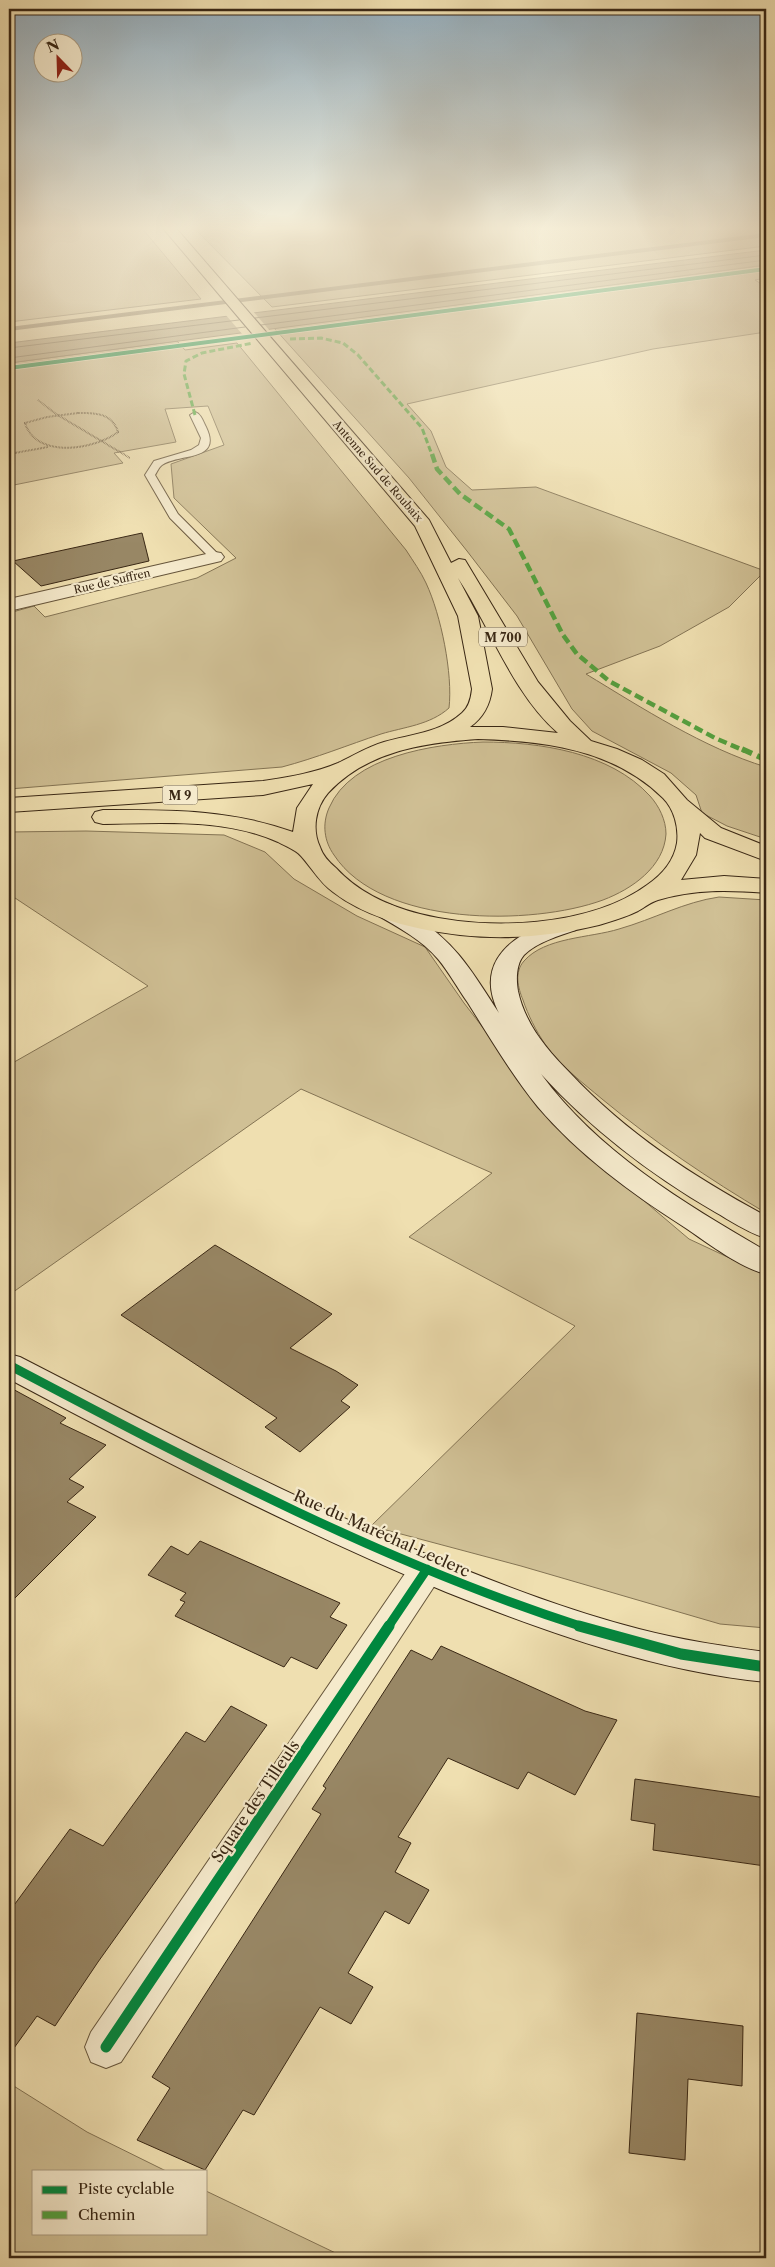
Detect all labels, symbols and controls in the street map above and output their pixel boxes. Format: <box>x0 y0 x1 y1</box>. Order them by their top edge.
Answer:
north arrow <box>32 32 82 82</box>
text: N <box>44 35 62 57</box>
street label: Antenne Sud de Roubaix <box>329 416 426 525</box>
street label: Rue de Suffren <box>72 565 152 597</box>
road number: M 700 <box>479 628 527 646</box>
road number: M 9 <box>162 786 198 804</box>
street label: Rue du Maréchal Leclerc <box>291 1485 473 1581</box>
street label: Square des Tilleuls <box>207 1736 303 1866</box>
legend <box>32 2170 208 2234</box>
text: Piste cyclable <box>78 2179 174 2198</box>
text: Chemin <box>78 2205 136 2224</box>

